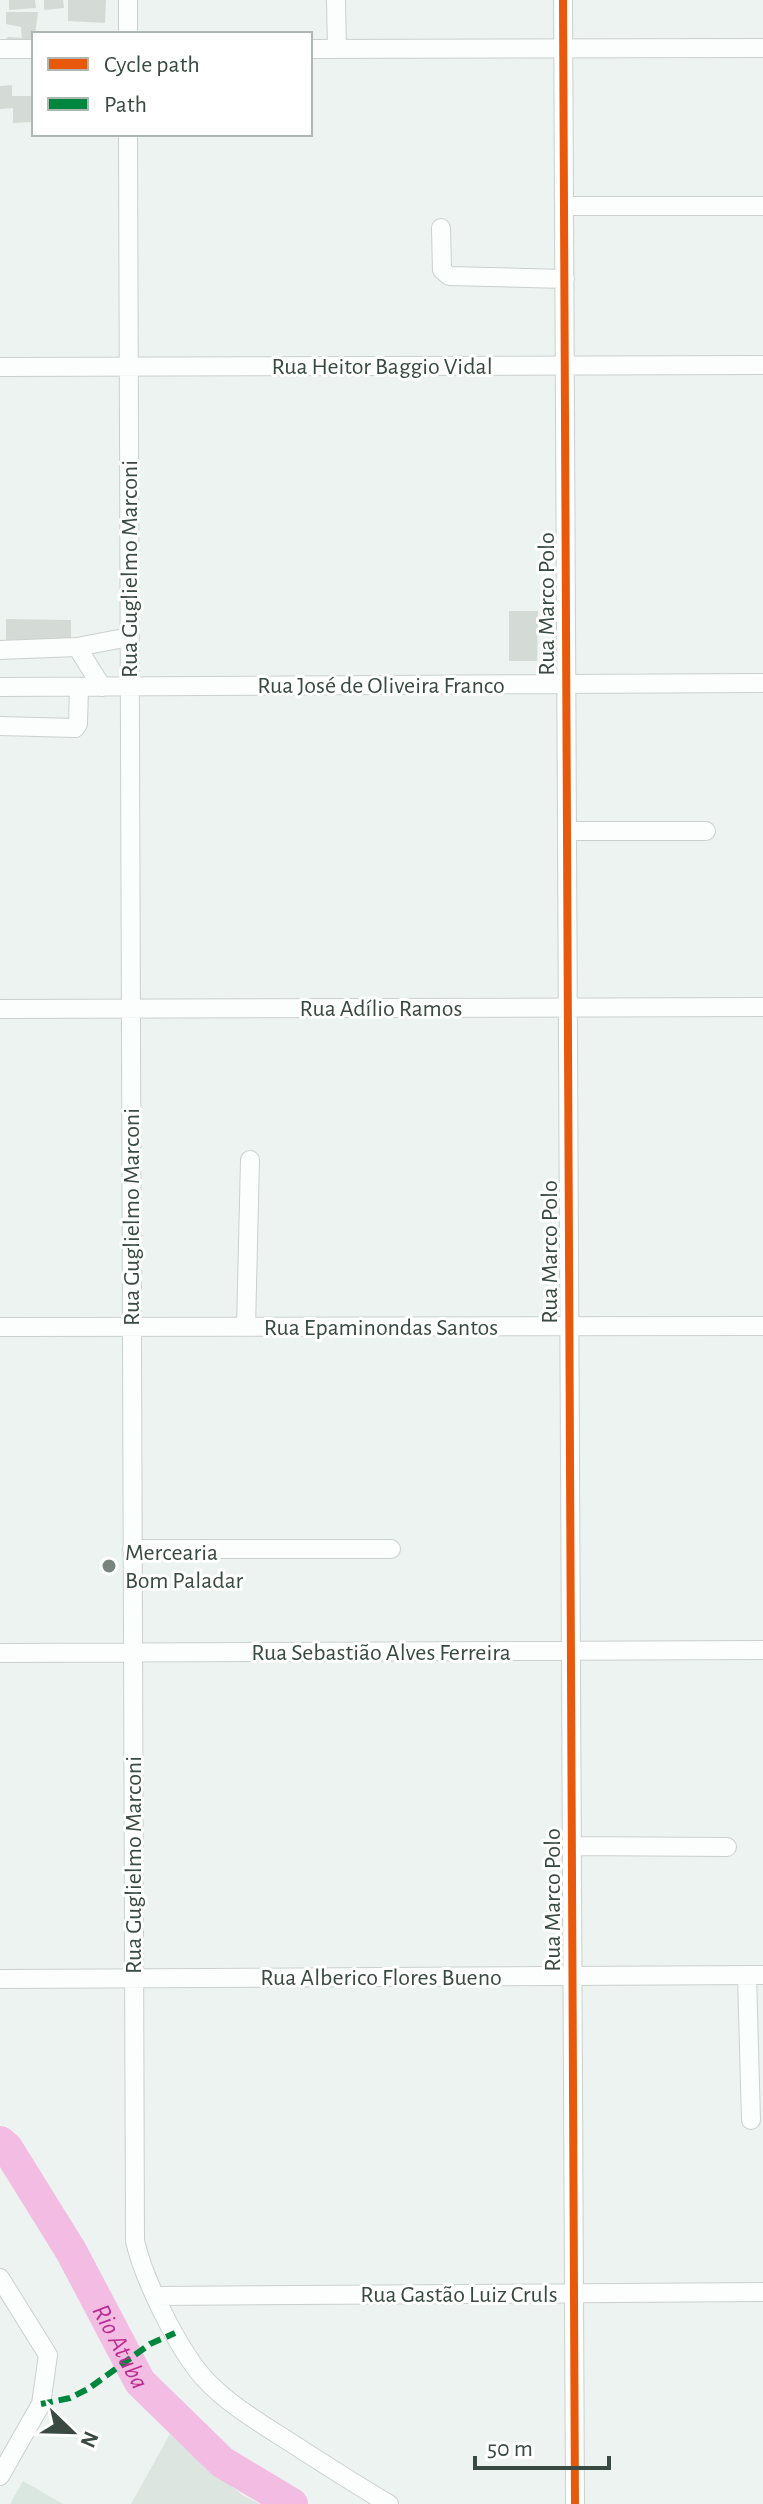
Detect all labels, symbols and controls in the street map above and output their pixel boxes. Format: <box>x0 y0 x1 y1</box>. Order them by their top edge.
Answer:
legend <box>32 32 312 136</box>
text: Cycle path <box>104 53 200 77</box>
text: Path <box>104 93 147 117</box>
street label: Rua Heitor Baggio Vidal <box>271 355 493 379</box>
street label: Rua Guglielmo Marconi <box>118 460 142 678</box>
street label: Rua Marco Polo <box>535 532 559 676</box>
street label: Rua José de Oliveira Franco <box>257 674 505 698</box>
street label: Rua Adílio Ramos <box>300 997 462 1021</box>
street label: Rua Guglielmo Marconi <box>120 1108 144 1326</box>
street label: Rua Marco Polo <box>538 1180 562 1324</box>
street label: Rua Epaminondas Santos <box>264 1316 498 1340</box>
place label: Mercearia Bom Paladar <box>125 1541 244 1593</box>
marker: Mercearia Bom Paladar <box>100 1557 118 1575</box>
street label: Rua Sebastião Alves Ferreira <box>251 1641 511 1665</box>
street label: Rua Guglielmo Marconi <box>122 1756 146 1974</box>
street label: Rua Marco Polo <box>541 1828 565 1972</box>
street label: Rua Alberico Flores Bueno <box>260 1966 502 1990</box>
street label: Rua Gastão Luiz Cruls <box>360 2283 558 2307</box>
water label: Rio Atuba <box>87 2300 153 2393</box>
north arrow <box>32 2392 112 2472</box>
scale bar <box>475 2420 609 2470</box>
text: N <box>76 2428 103 2451</box>
text: 50 m <box>487 2437 533 2461</box>

